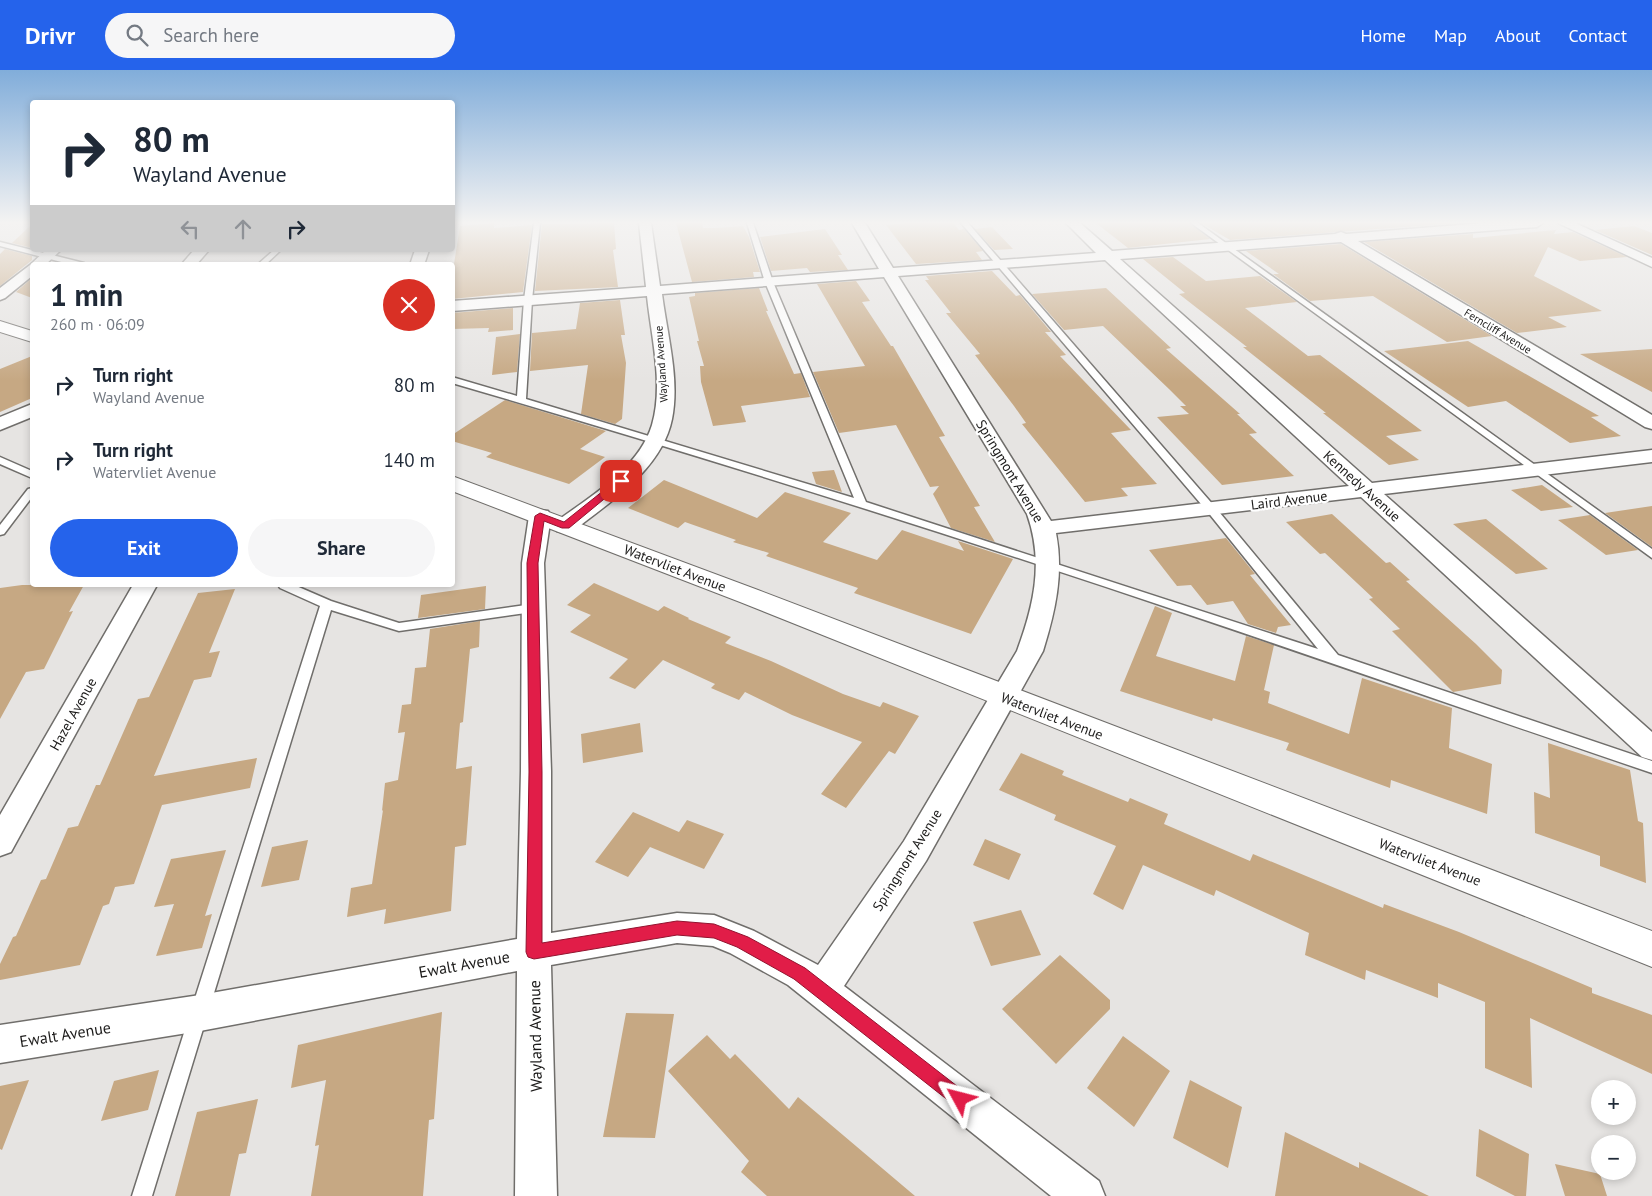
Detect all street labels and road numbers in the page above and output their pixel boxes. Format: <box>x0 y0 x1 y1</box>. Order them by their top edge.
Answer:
street label: Ferncliff Avenue <box>1462 305 1535 357</box>
street label: Wayland Avenue <box>651 325 671 403</box>
street label: Springmont Avenue <box>972 416 1048 526</box>
street label: Kennedy Avenue <box>1320 447 1404 525</box>
street label: Laird Avenue <box>1250 486 1328 514</box>
street label: Watervliet Avenue <box>621 540 729 596</box>
street label: Hazel Avenue <box>46 674 100 754</box>
street label: Watervliet Avenue <box>998 688 1106 744</box>
street label: Springmont Avenue <box>868 806 946 914</box>
street label: Watervliet Avenue <box>1376 834 1484 890</box>
street label: Ewalt Avenue <box>417 946 511 982</box>
street label: Wayland Avenue <box>524 980 546 1092</box>
street label: Ewalt Avenue <box>18 1017 112 1051</box>

